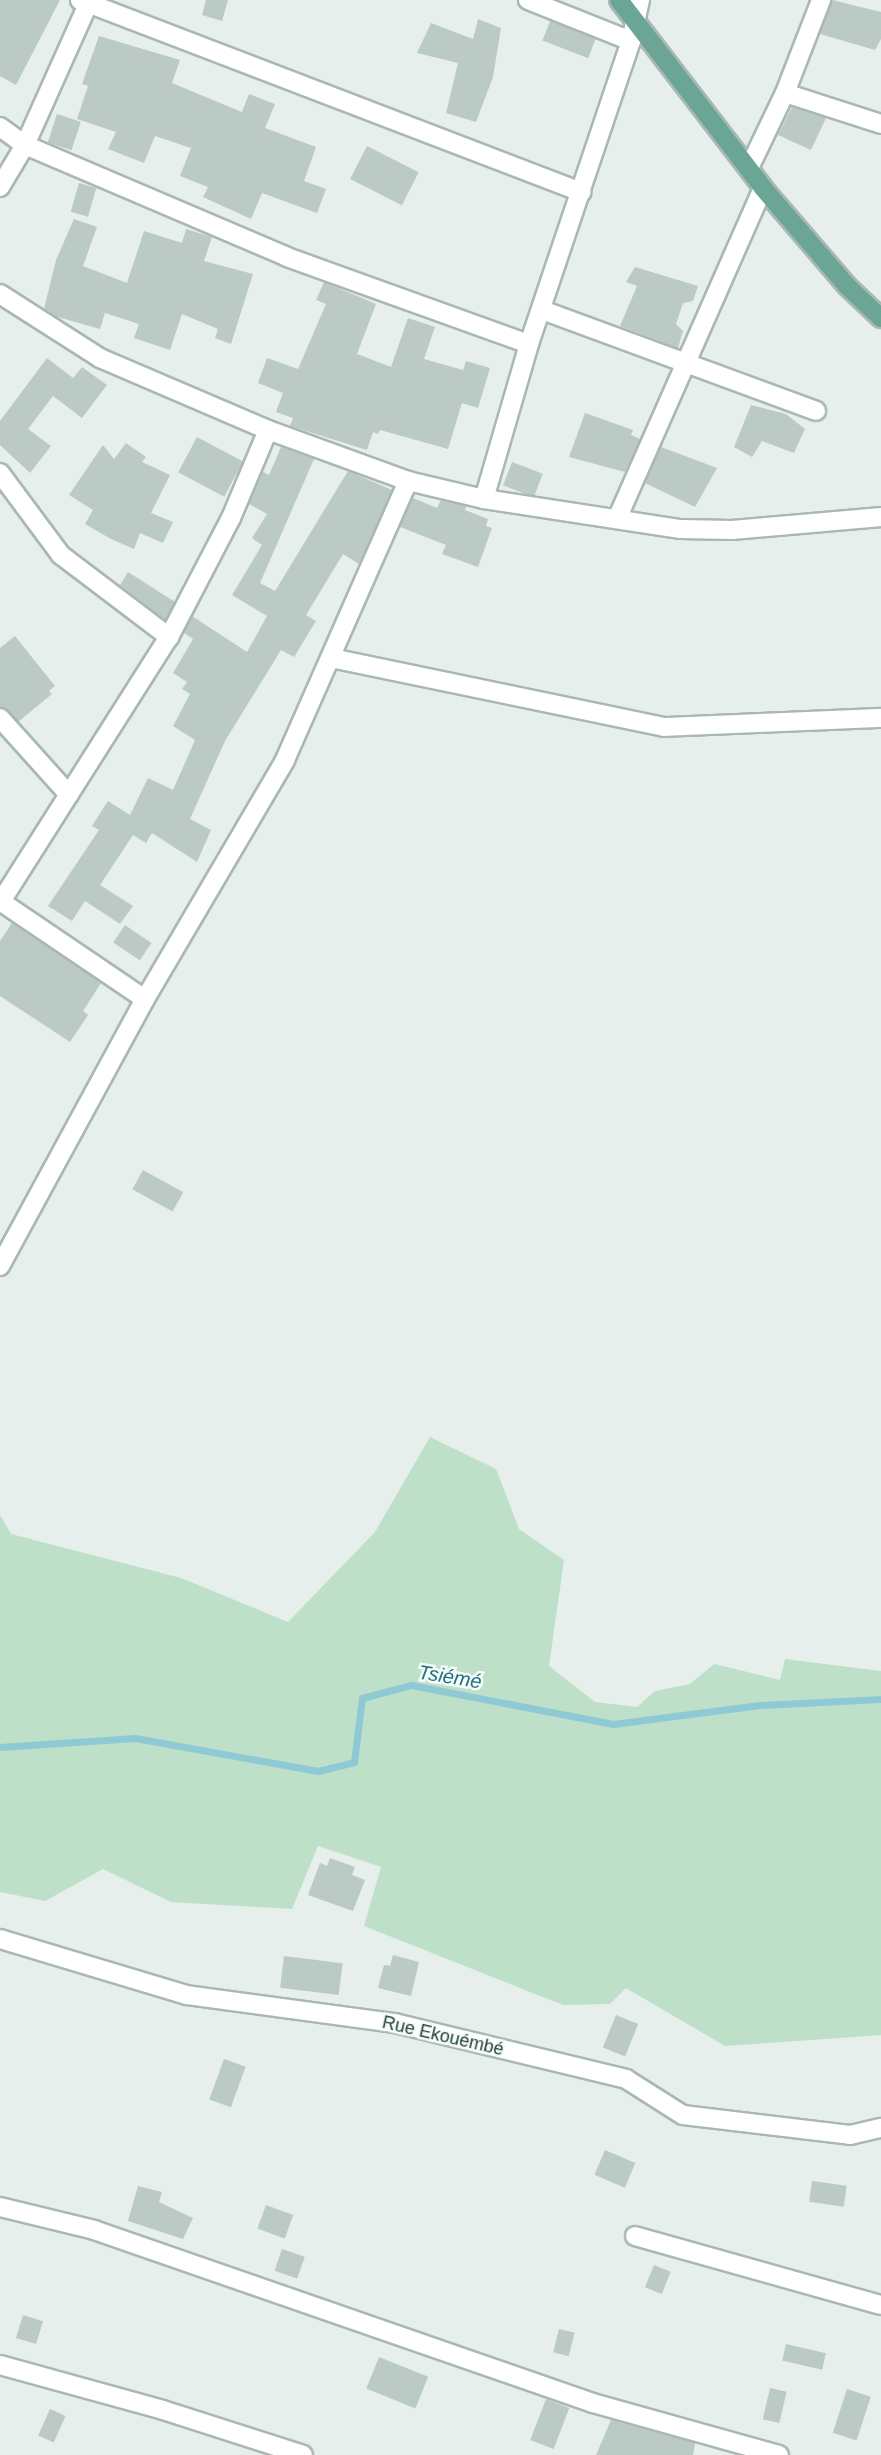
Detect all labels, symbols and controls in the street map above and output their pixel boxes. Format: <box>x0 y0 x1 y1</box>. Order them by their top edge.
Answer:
water label: Tsiémé <box>417 1660 483 1694</box>
street label: Rue Ekouémbé <box>380 2012 506 2060</box>

